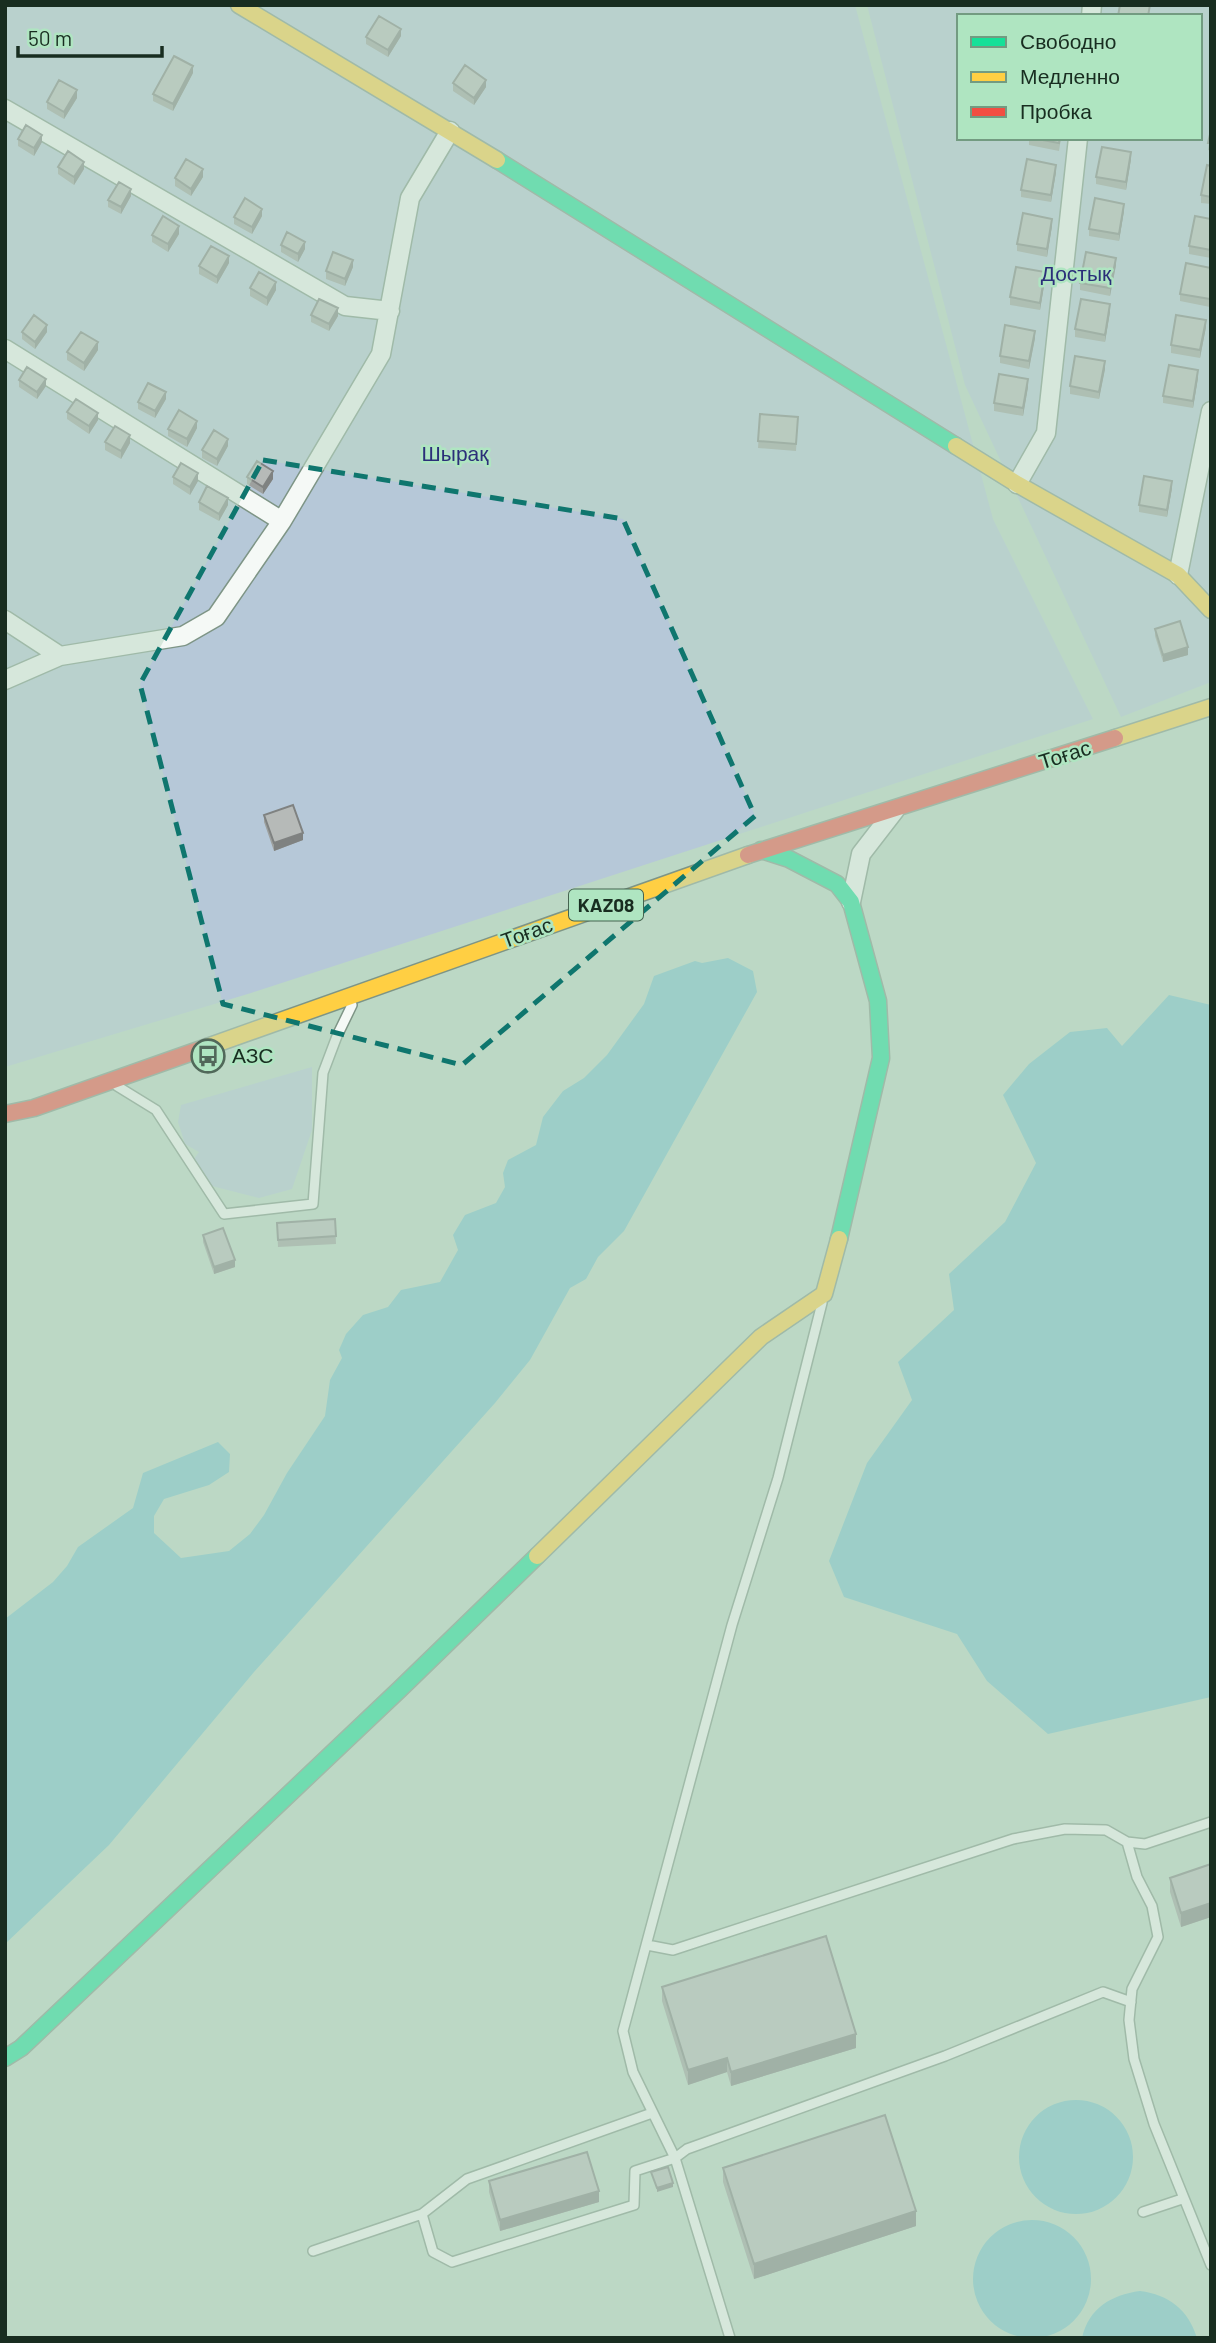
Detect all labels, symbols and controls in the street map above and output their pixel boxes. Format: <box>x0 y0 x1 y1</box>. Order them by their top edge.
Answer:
scale bar <box>18 14 161 58</box>
legend <box>957 14 1202 140</box>
text: 50 m <box>28 25 72 50</box>
text: Свободно <box>1020 28 1117 53</box>
text: Медленно <box>1020 63 1120 88</box>
text: Пробка <box>1020 98 1092 123</box>
park label: Достық <box>1041 260 1112 285</box>
park label: Шырақ <box>422 440 489 465</box>
street label: Тоғас <box>1036 734 1093 773</box>
road number: KAZ08 <box>569 890 643 920</box>
street label: Тоғас <box>497 911 556 952</box>
bus stop icon: АЗС <box>189 1037 227 1075</box>
place label: АЗС <box>232 1042 273 1067</box>

